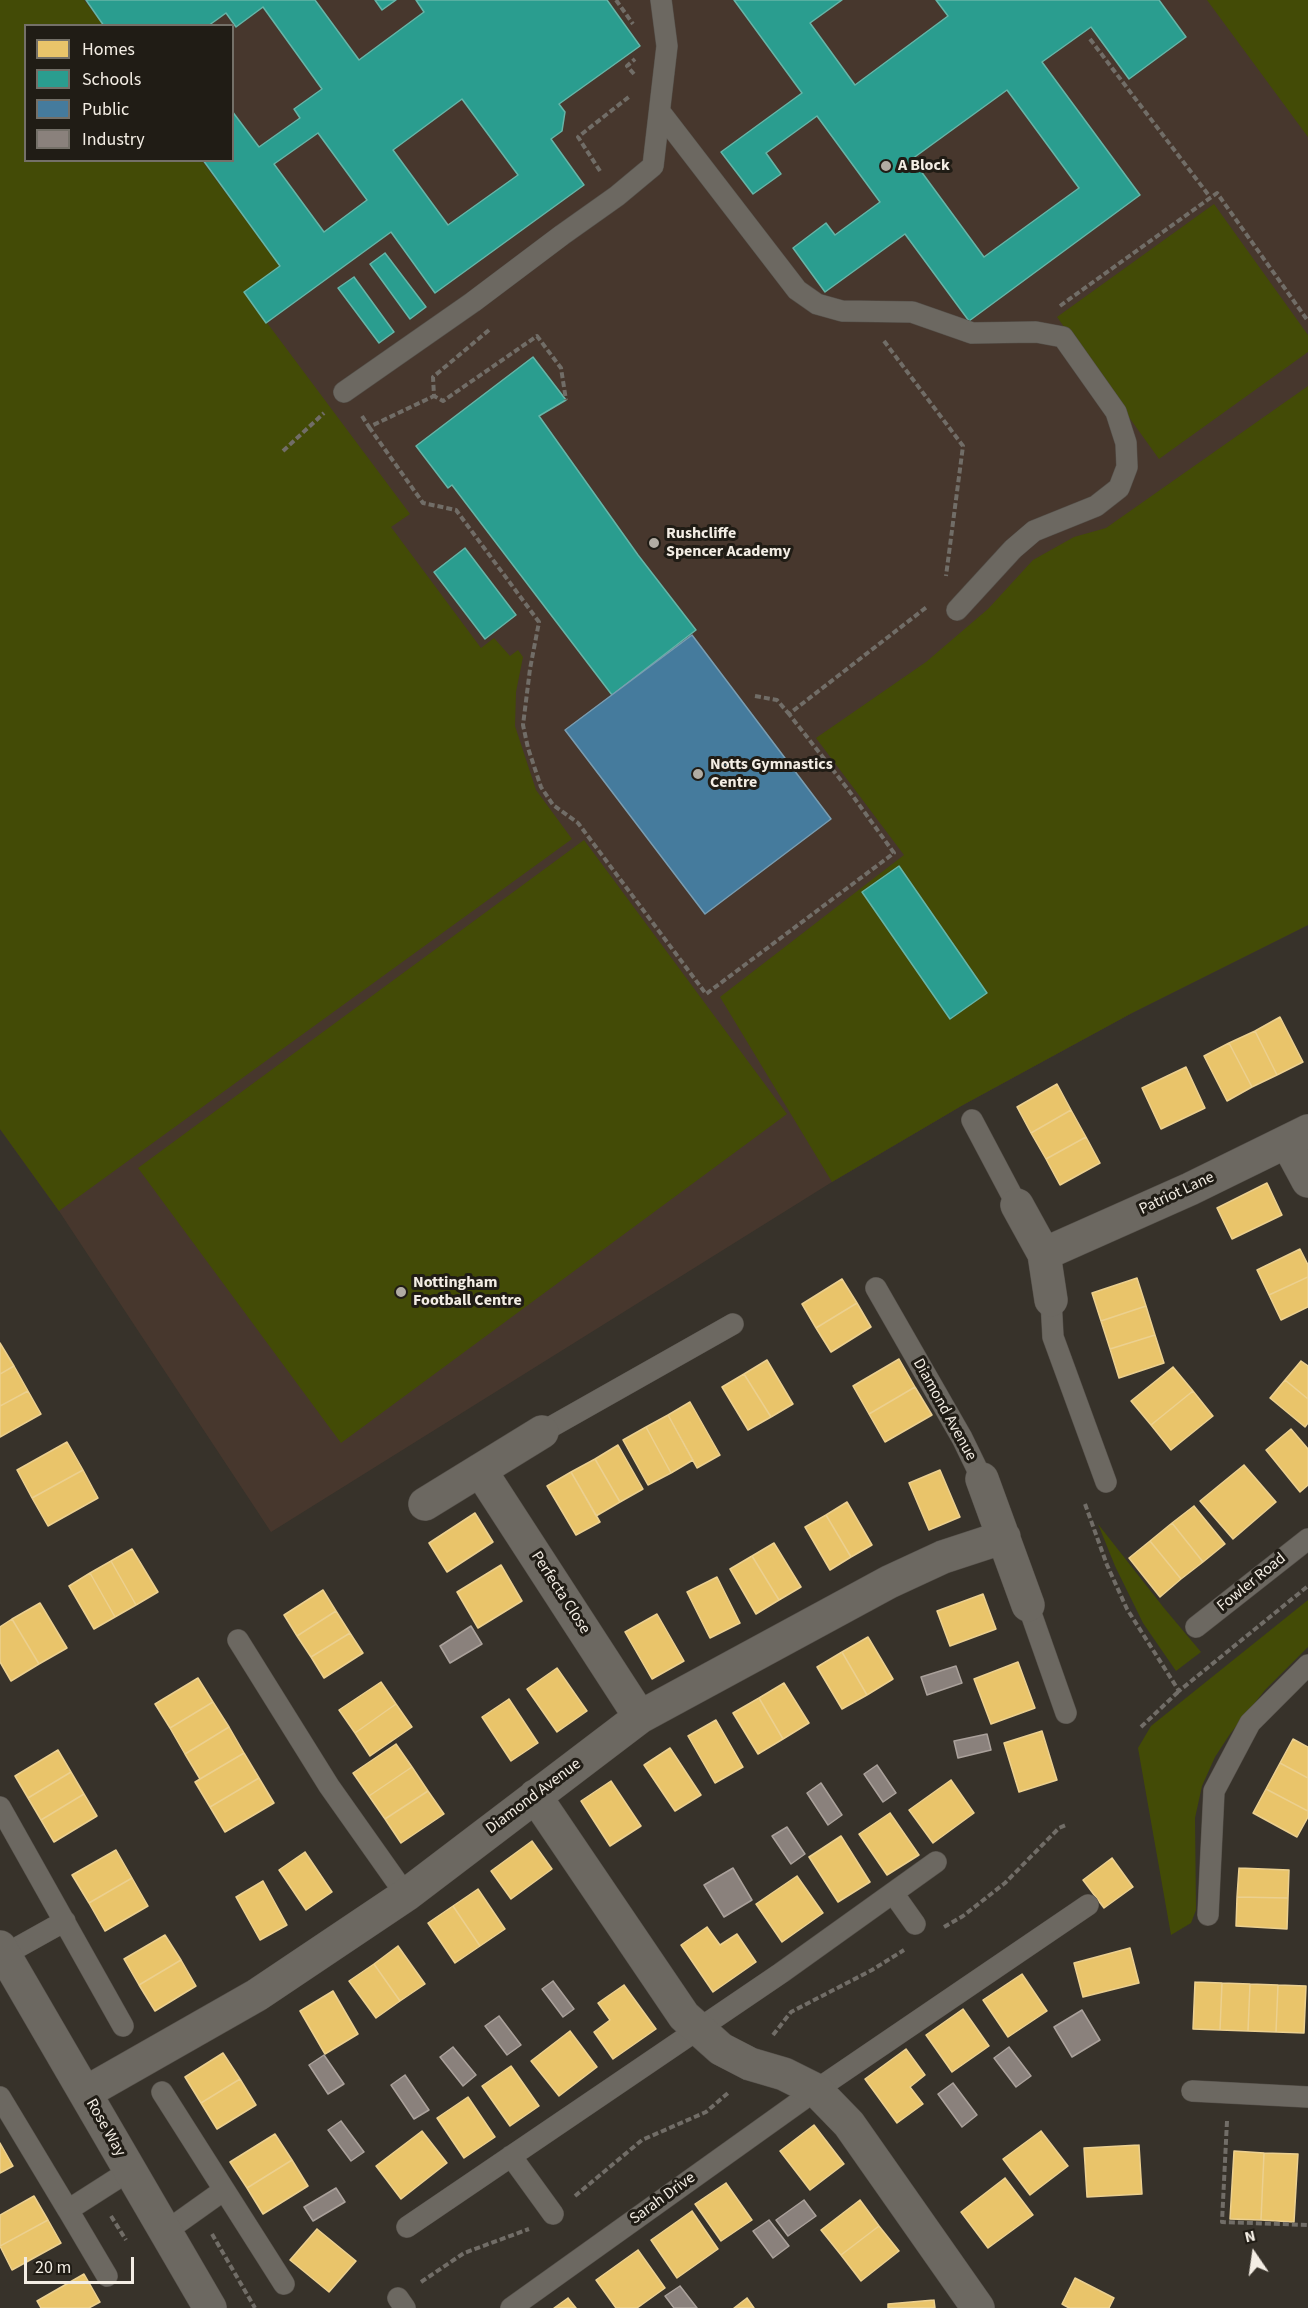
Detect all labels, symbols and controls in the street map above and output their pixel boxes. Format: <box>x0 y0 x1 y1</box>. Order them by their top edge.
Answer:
legend <box>24 24 234 162</box>
text: Homes <box>82 37 135 62</box>
text: Schools <box>82 67 141 92</box>
text: Public <box>82 97 129 122</box>
text: Industry <box>82 127 145 152</box>
place label: A Block <box>898 156 950 176</box>
marker: A Block <box>879 159 893 173</box>
place label: Rushcliffe Spencer Academy <box>666 524 791 562</box>
marker: Rushcliffe Spencer Academy <box>647 536 661 550</box>
place label: Notts Gymnastics Centre <box>710 755 833 793</box>
marker: Notts Gymnastics Centre <box>691 767 705 781</box>
street label: Patriot Lane <box>1136 1168 1218 1220</box>
place label: Nottingham Football Centre <box>413 1273 522 1311</box>
marker: Nottingham Football Centre <box>394 1285 408 1299</box>
street label: Diamond Avenue <box>908 1356 980 1464</box>
street label: Perfecta Close <box>526 1548 594 1638</box>
street label: Fowler Road <box>1214 1549 1290 1617</box>
street label: Diamond Avenue <box>483 1755 585 1839</box>
street label: Rose Way <box>81 2096 129 2160</box>
street label: Sarah Drive <box>626 2169 700 2229</box>
north arrow <box>1224 2224 1284 2284</box>
text: N <box>1242 2225 1258 2248</box>
scale bar <box>27 2245 136 2283</box>
text: 20 m <box>35 2255 71 2280</box>

